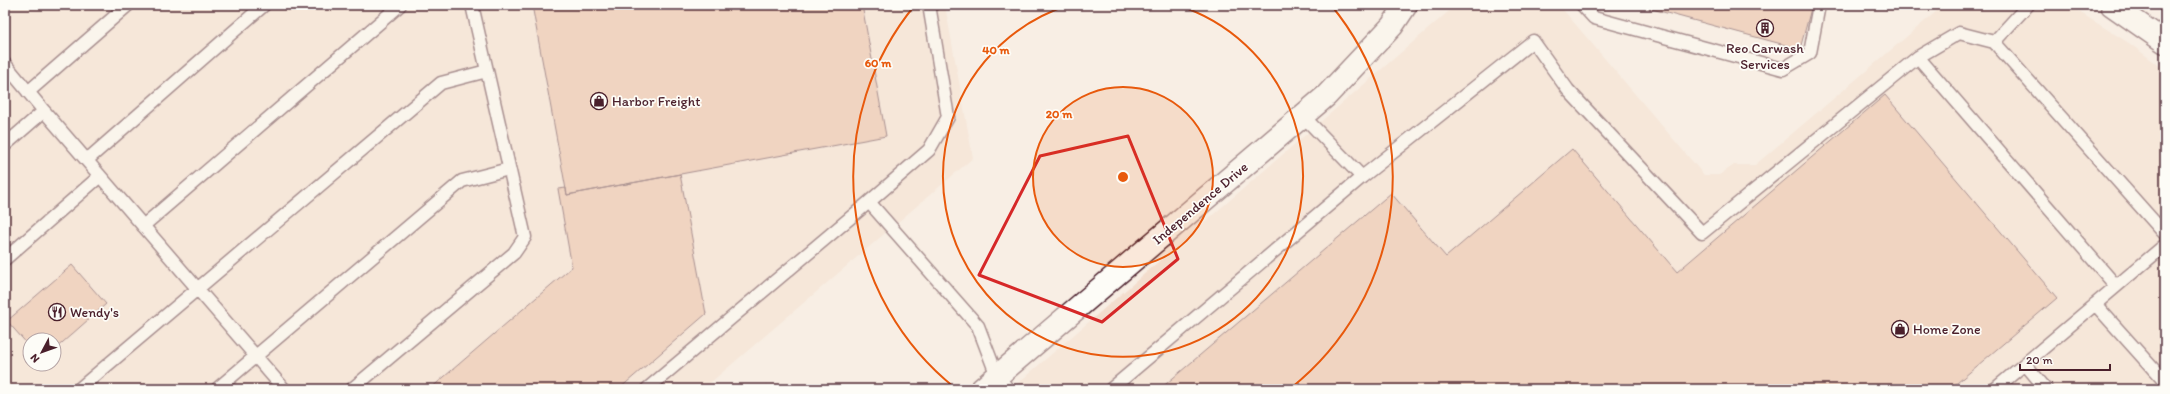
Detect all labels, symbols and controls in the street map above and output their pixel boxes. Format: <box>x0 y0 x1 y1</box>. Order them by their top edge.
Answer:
building icon: Reo Carwash Services <box>1755 18 1775 38</box>
place label: Reo Carwash Services <box>1726 40 1804 73</box>
text: 40 m <box>982 43 1011 57</box>
text: 60 m <box>865 56 892 70</box>
shop icon: Harbor Freight <box>589 91 609 111</box>
place label: Harbor Freight <box>612 93 700 110</box>
text: 20 m <box>1046 107 1073 121</box>
street label: Independence Drive <box>1149 158 1252 248</box>
centre of rings <box>1116 170 1130 184</box>
restaurant icon: Wendy's <box>47 302 67 322</box>
place label: Wendy's <box>70 304 119 321</box>
shop icon: Home Zone <box>1890 319 1910 339</box>
place label: Home Zone <box>1913 321 1981 338</box>
north arrow <box>22 332 62 372</box>
scale bar <box>2020 346 2110 372</box>
text: N <box>27 351 42 365</box>
text: 20 m <box>2026 353 2053 367</box>

